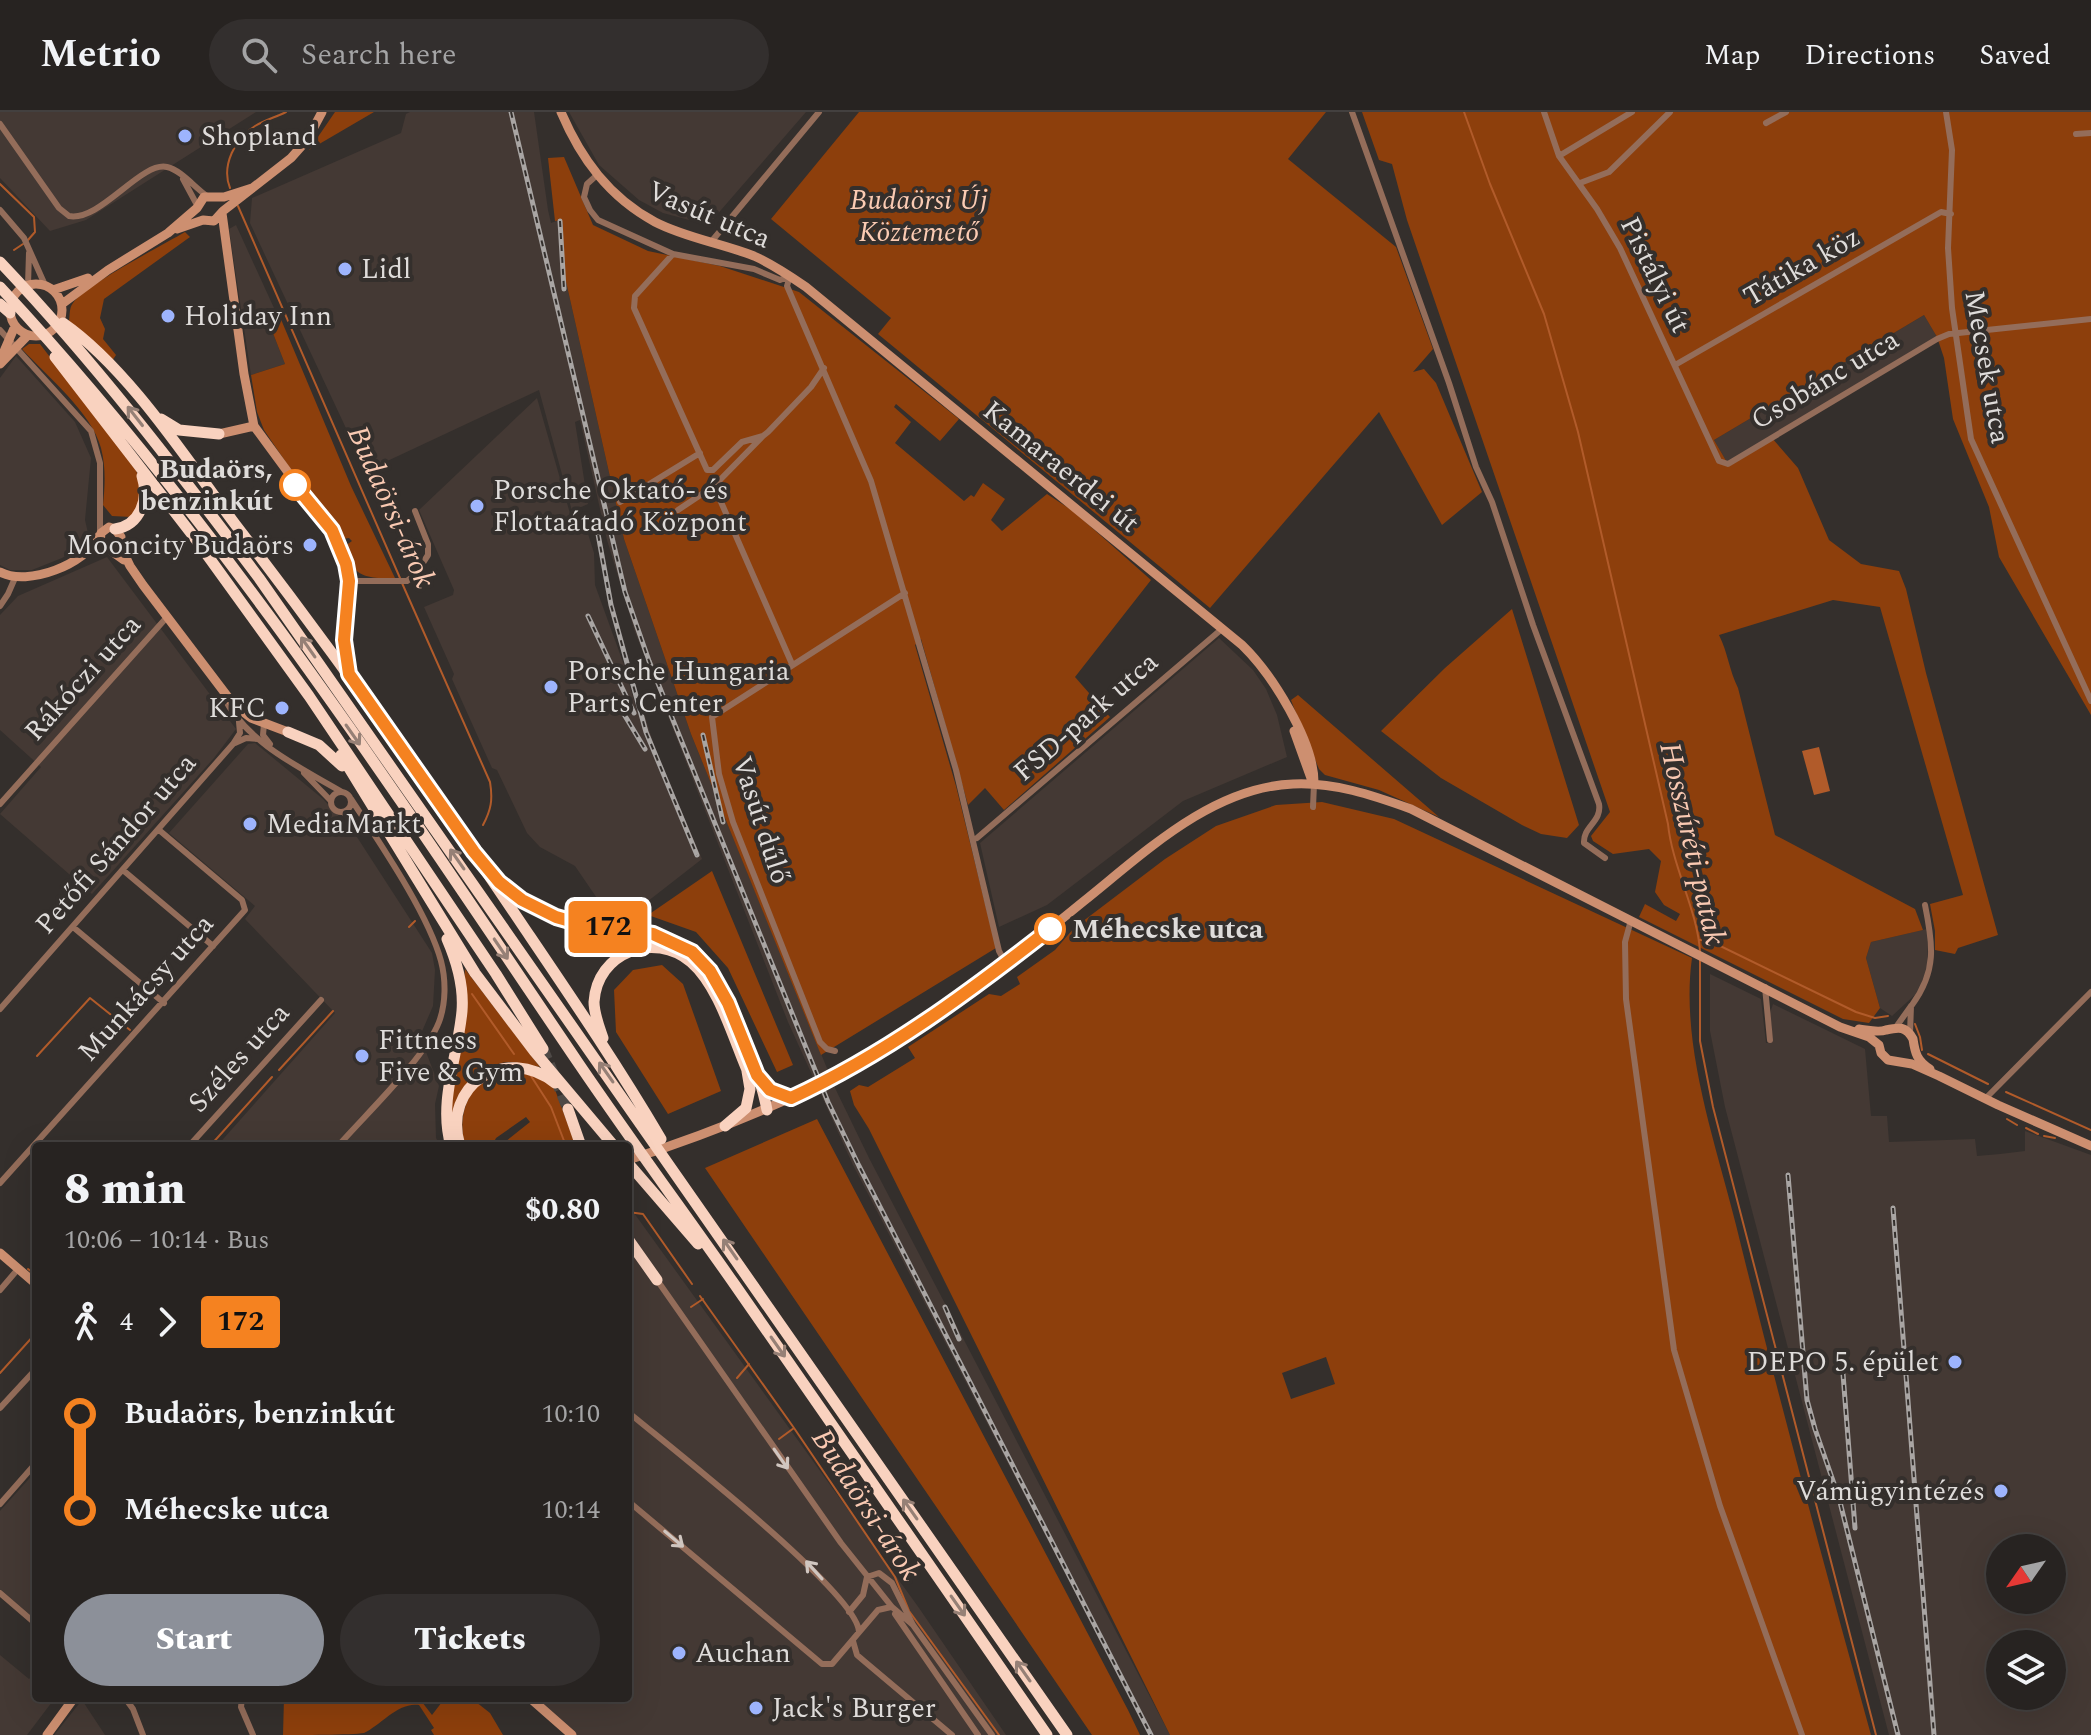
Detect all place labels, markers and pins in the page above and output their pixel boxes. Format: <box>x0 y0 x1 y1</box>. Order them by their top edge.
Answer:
place label: Shopland <box>201 115 317 158</box>
marker: Shopland <box>176 127 194 145</box>
place label: Lidl <box>361 248 411 291</box>
marker: Lidl <box>336 260 354 278</box>
place label: Holiday Inn <box>184 295 332 338</box>
marker: Holiday Inn <box>159 307 177 325</box>
place label: Budaörs, benzinkút <box>140 448 273 523</box>
place label: Porsche Oktató- és Flottaátadó Központ <box>493 469 747 544</box>
marker: Budaörs, benzinkút <box>280 470 310 500</box>
marker: Porsche Oktató- és Flottaátadó Központ <box>468 497 486 515</box>
place label: Mooncity Budaörs <box>66 524 294 567</box>
marker: Mooncity Budaörs <box>301 536 319 554</box>
place label: Porsche Hungaria Parts Center <box>567 650 790 725</box>
marker: Porsche Hungaria Parts Center <box>542 678 560 696</box>
place label: KFC <box>208 687 266 730</box>
marker: KFC <box>273 699 291 717</box>
place label: MediaMarkt <box>266 803 421 846</box>
marker: MediaMarkt <box>241 815 259 833</box>
place label: Méhecske utca <box>1072 908 1264 951</box>
marker: Méhecske utca <box>1035 914 1065 944</box>
place label: Fittness Five & Gym <box>378 1019 523 1094</box>
marker: Fittness Five & Gym <box>353 1047 371 1065</box>
place label: DEPO 5. épület <box>1747 1341 1939 1384</box>
marker: DEPO 5. épület <box>1946 1353 1964 1371</box>
place label: Vámügyintézés <box>1796 1470 1985 1513</box>
marker: Vámügyintézés <box>1992 1482 2010 1500</box>
place label: Auchan <box>695 1632 791 1675</box>
marker: Auchan <box>670 1644 688 1662</box>
place label: Jack's Burger <box>772 1687 936 1730</box>
marker: Jack's Burger <box>747 1699 765 1717</box>

